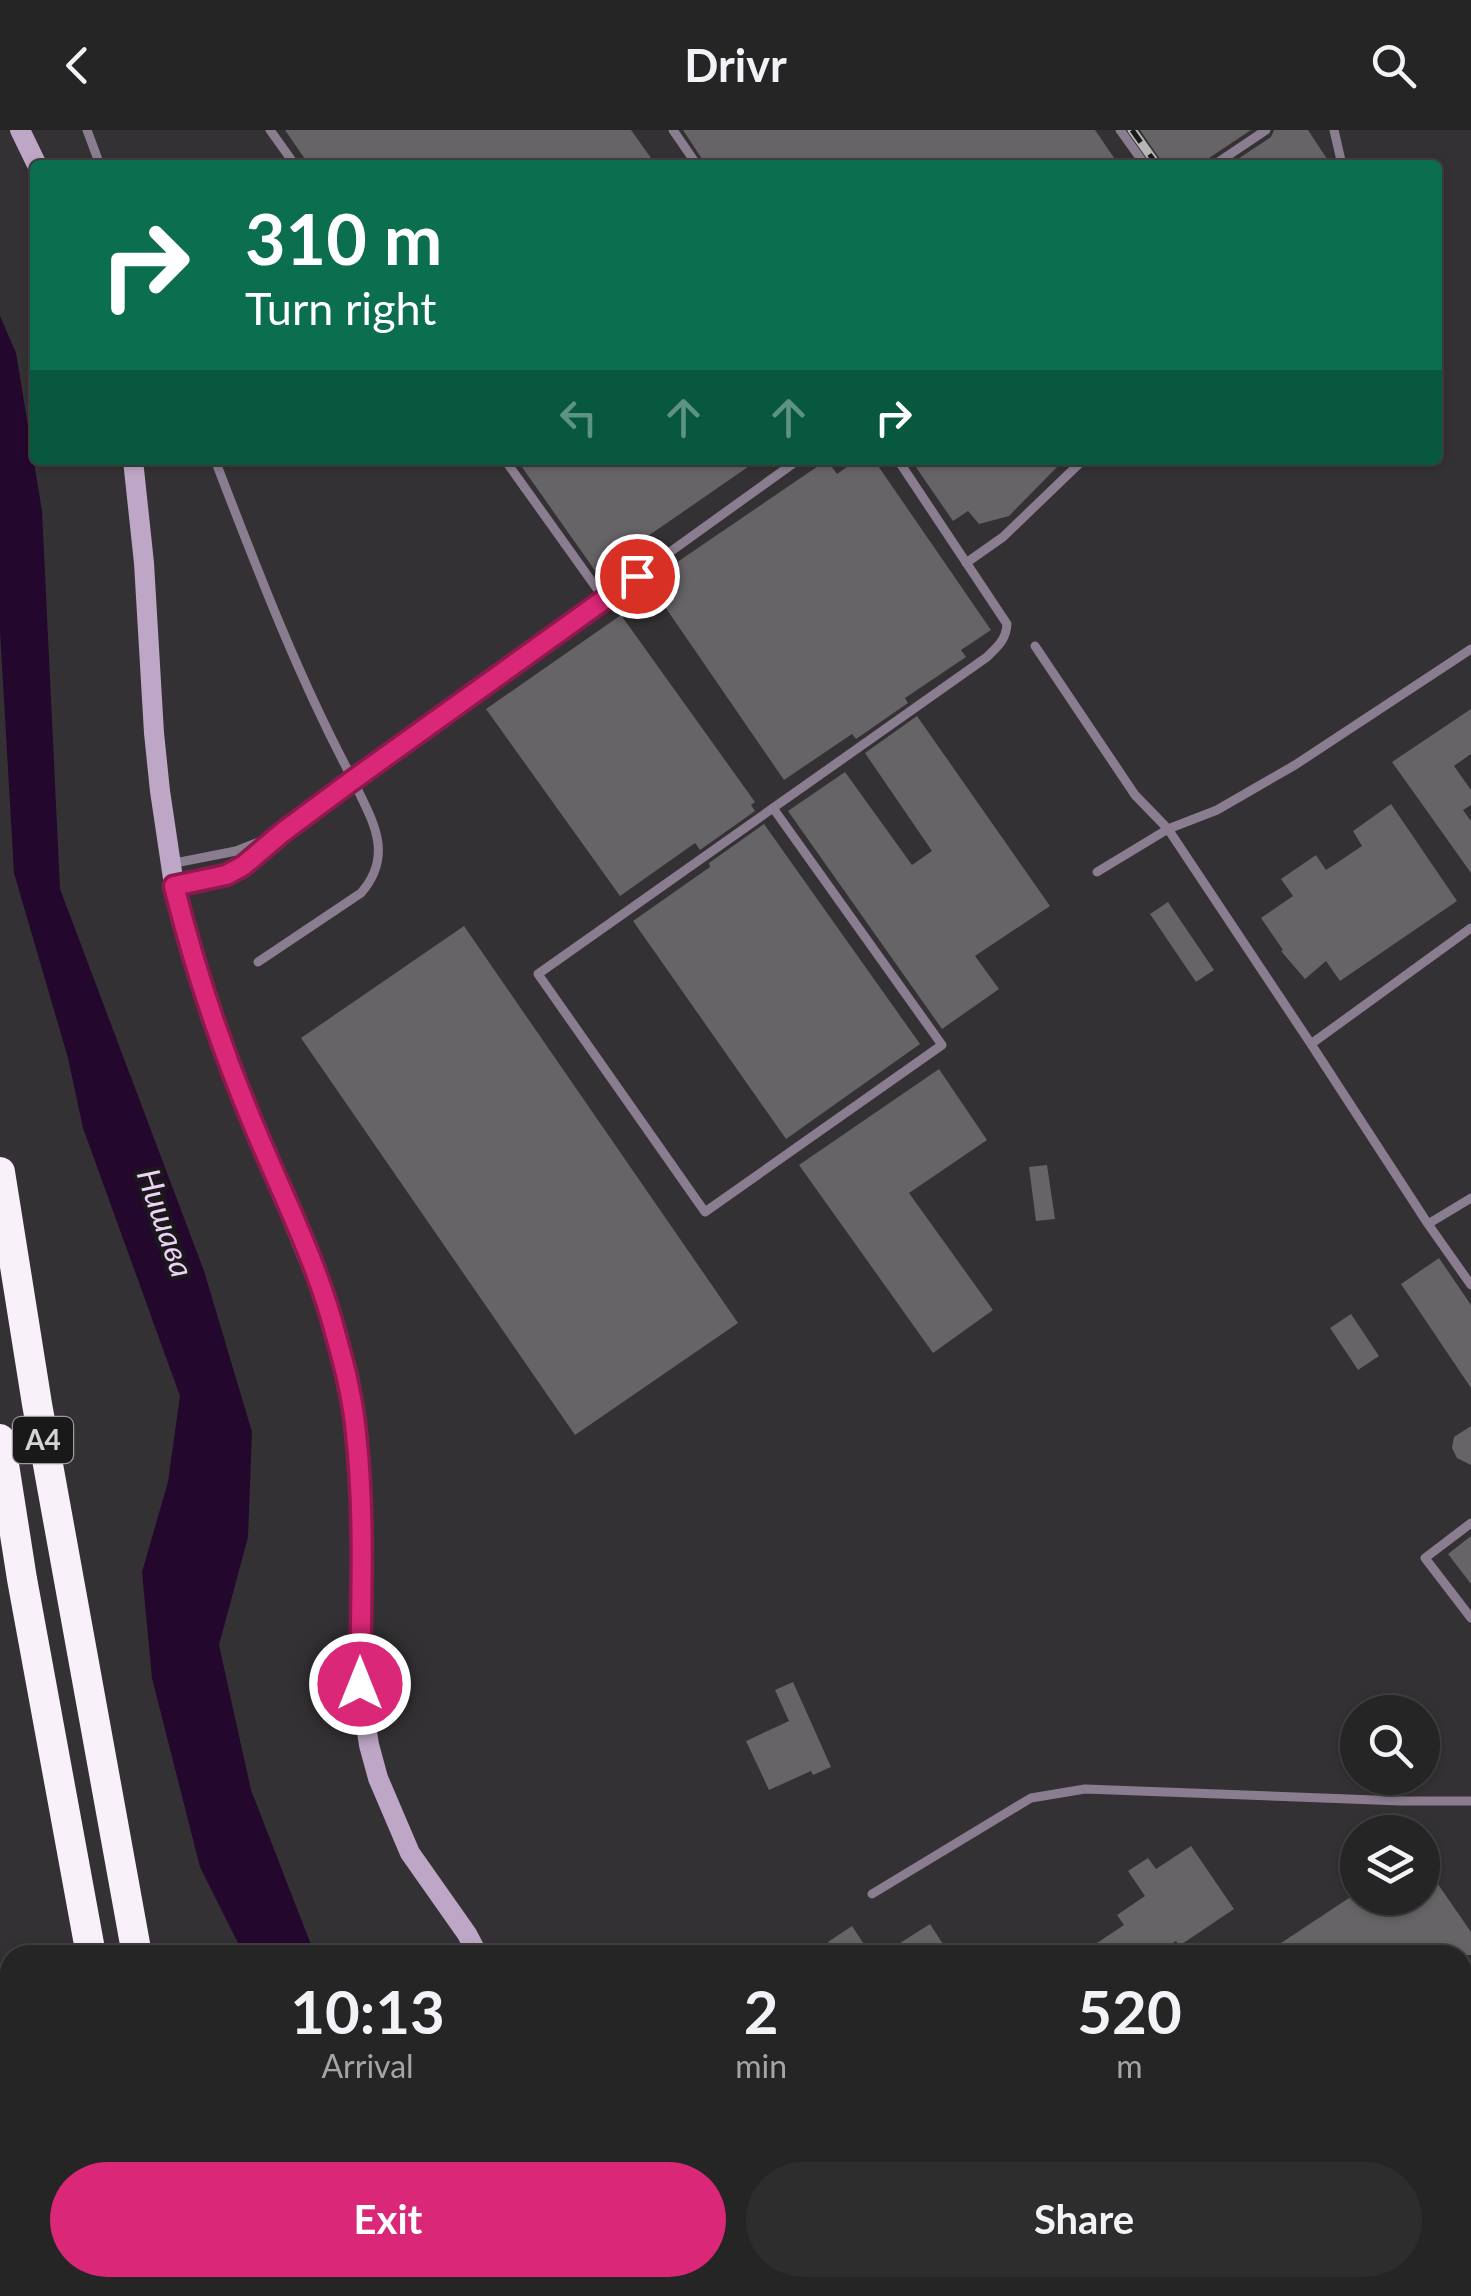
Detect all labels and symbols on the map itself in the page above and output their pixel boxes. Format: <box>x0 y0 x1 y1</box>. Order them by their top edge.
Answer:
pin <box>595 534 680 619</box>
water label: Нишава <box>130 1163 203 1282</box>
road number: A4 <box>13 1417 73 1463</box>
position arrow <box>308 1632 412 1736</box>

